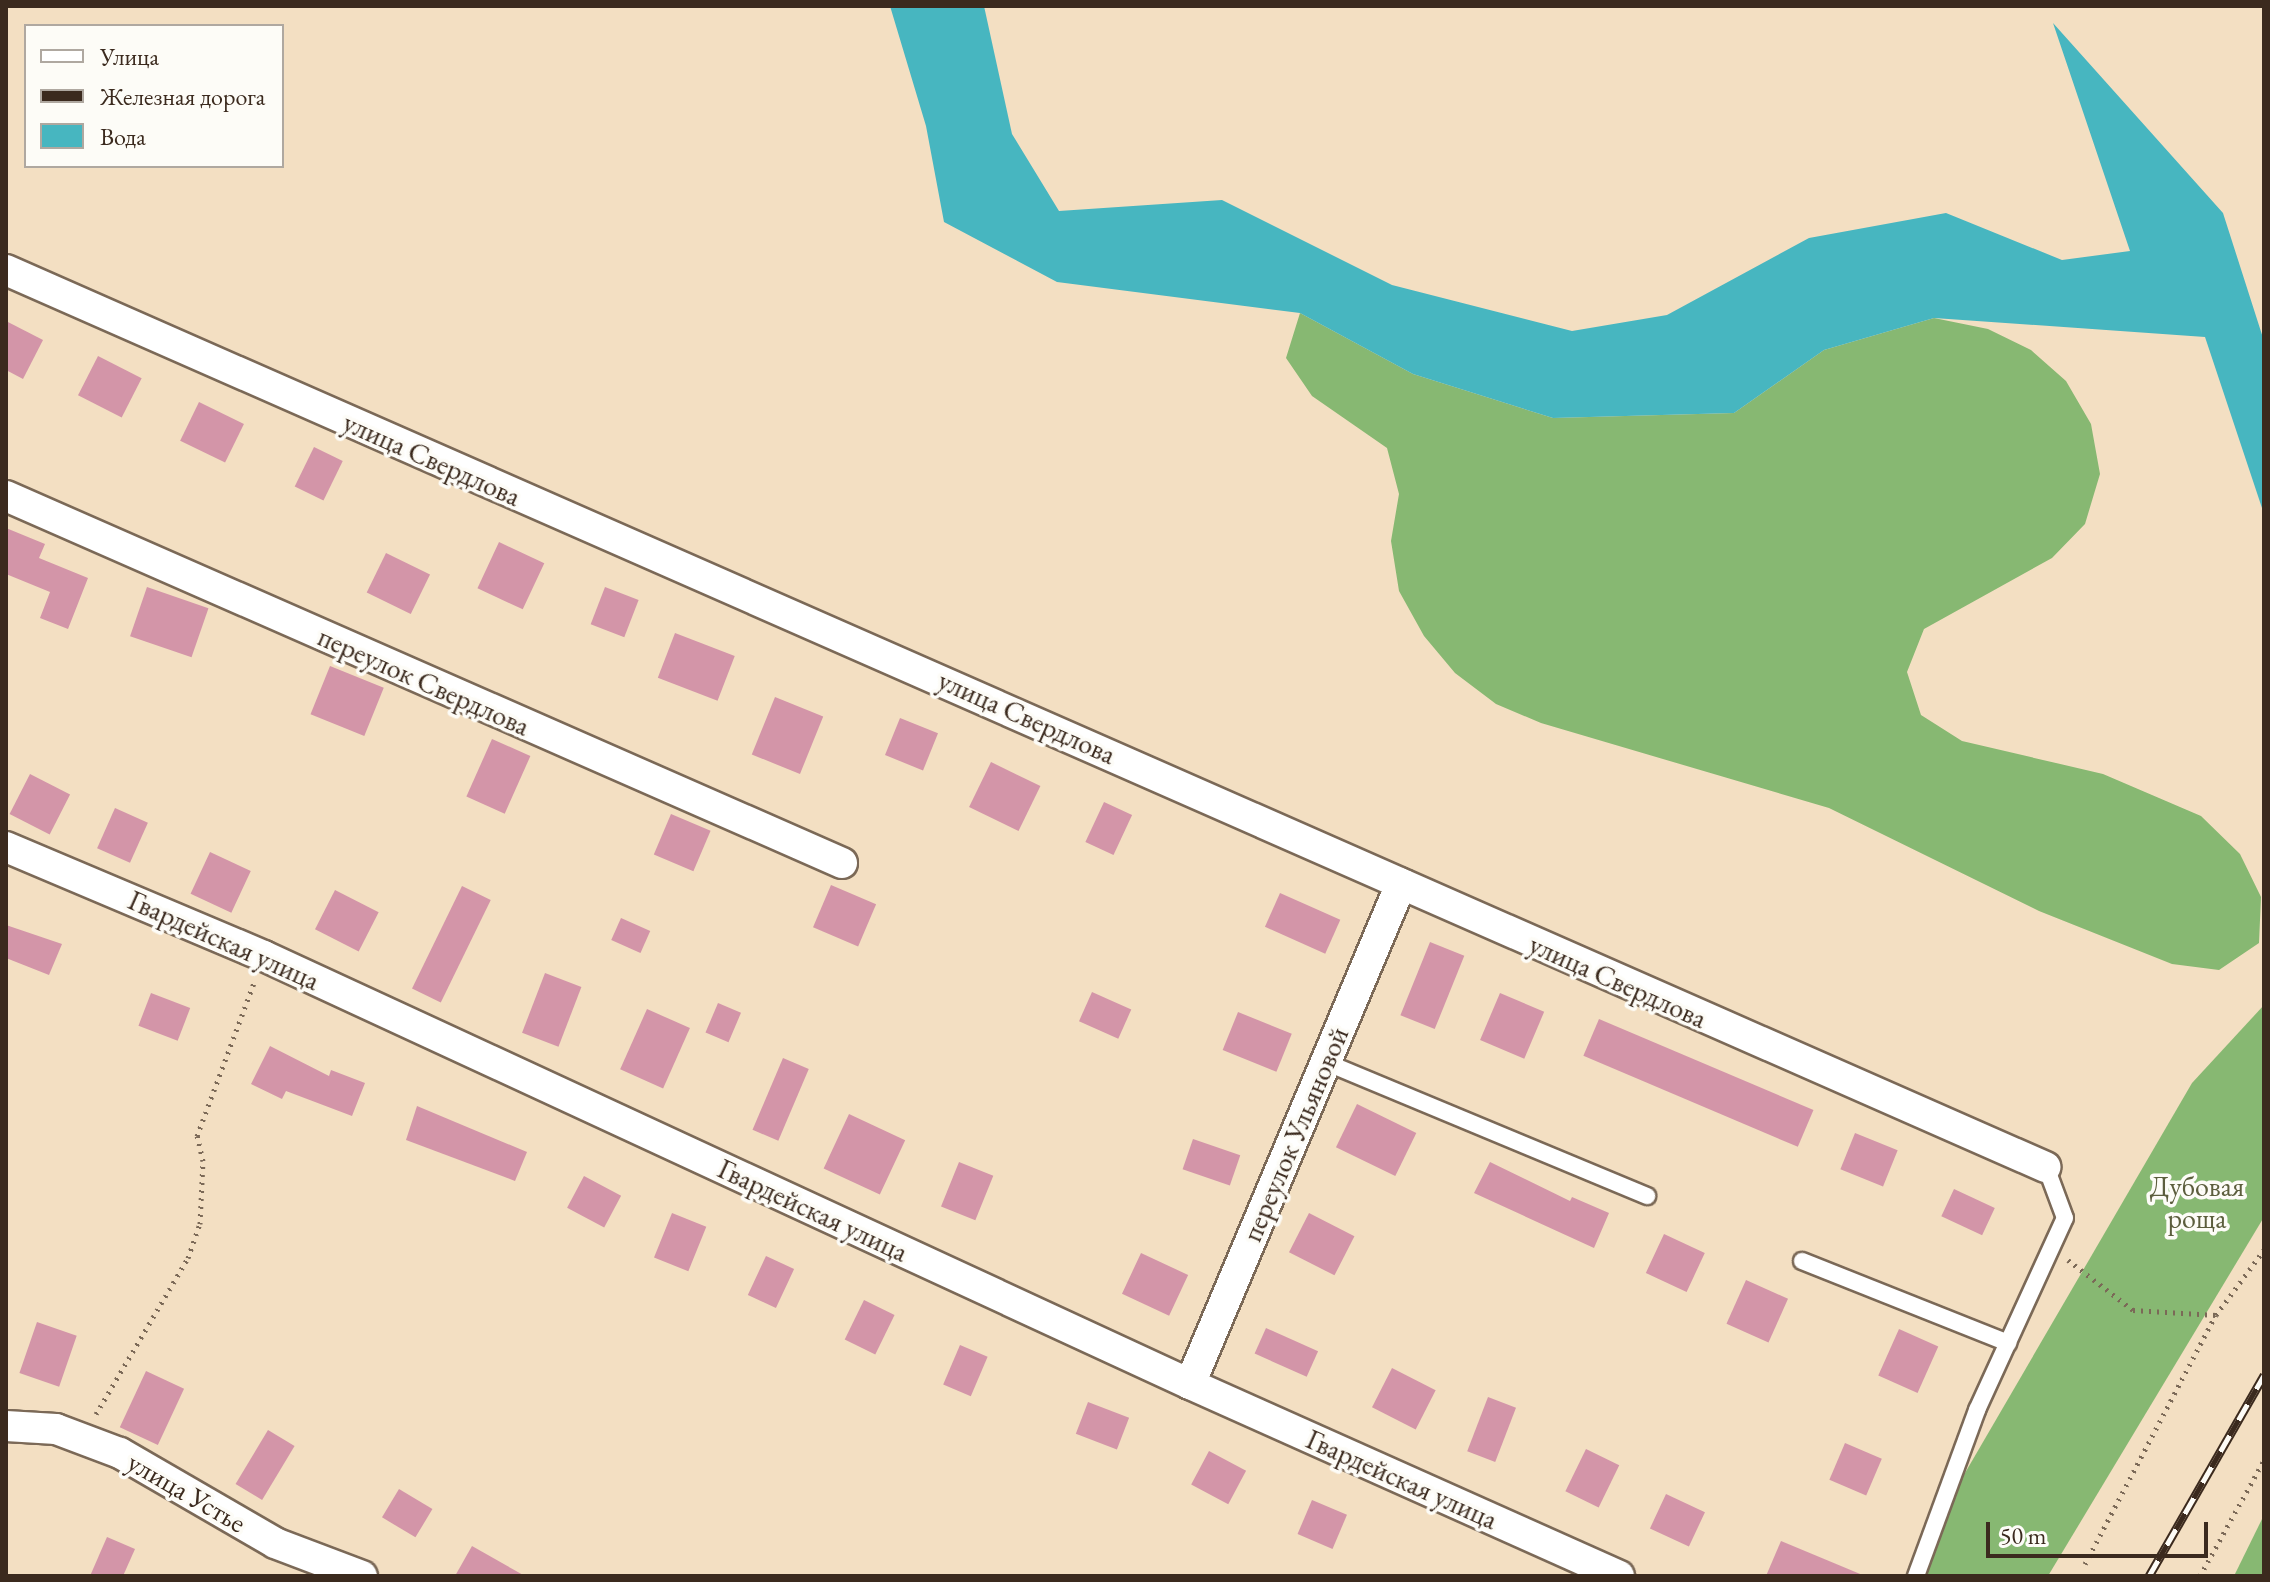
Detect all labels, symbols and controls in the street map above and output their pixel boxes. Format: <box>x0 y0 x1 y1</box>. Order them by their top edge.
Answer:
legend <box>24 24 284 168</box>
text: Улица <box>100 41 159 72</box>
text: Железная дорога <box>100 81 265 112</box>
text: Вода <box>100 121 146 152</box>
street label: улица Свердлова <box>338 405 526 513</box>
street label: переулок Свердлова <box>313 619 535 743</box>
street label: улица Свердлова <box>933 663 1121 771</box>
street label: Гвардейская улица <box>123 883 325 997</box>
street label: улица Свердлова <box>1524 927 1712 1035</box>
street label: переулок Ульяновой <box>1235 1022 1355 1246</box>
street label: Гвардейская улица <box>713 1151 913 1269</box>
park label: Дубовая роща <box>2150 1169 2244 1235</box>
street label: Гвардейская улица <box>1301 1422 1503 1536</box>
street label: улица Устье <box>122 1445 252 1539</box>
scale bar <box>1990 1506 2212 1556</box>
text: 50 m <box>2000 1520 2047 1551</box>

